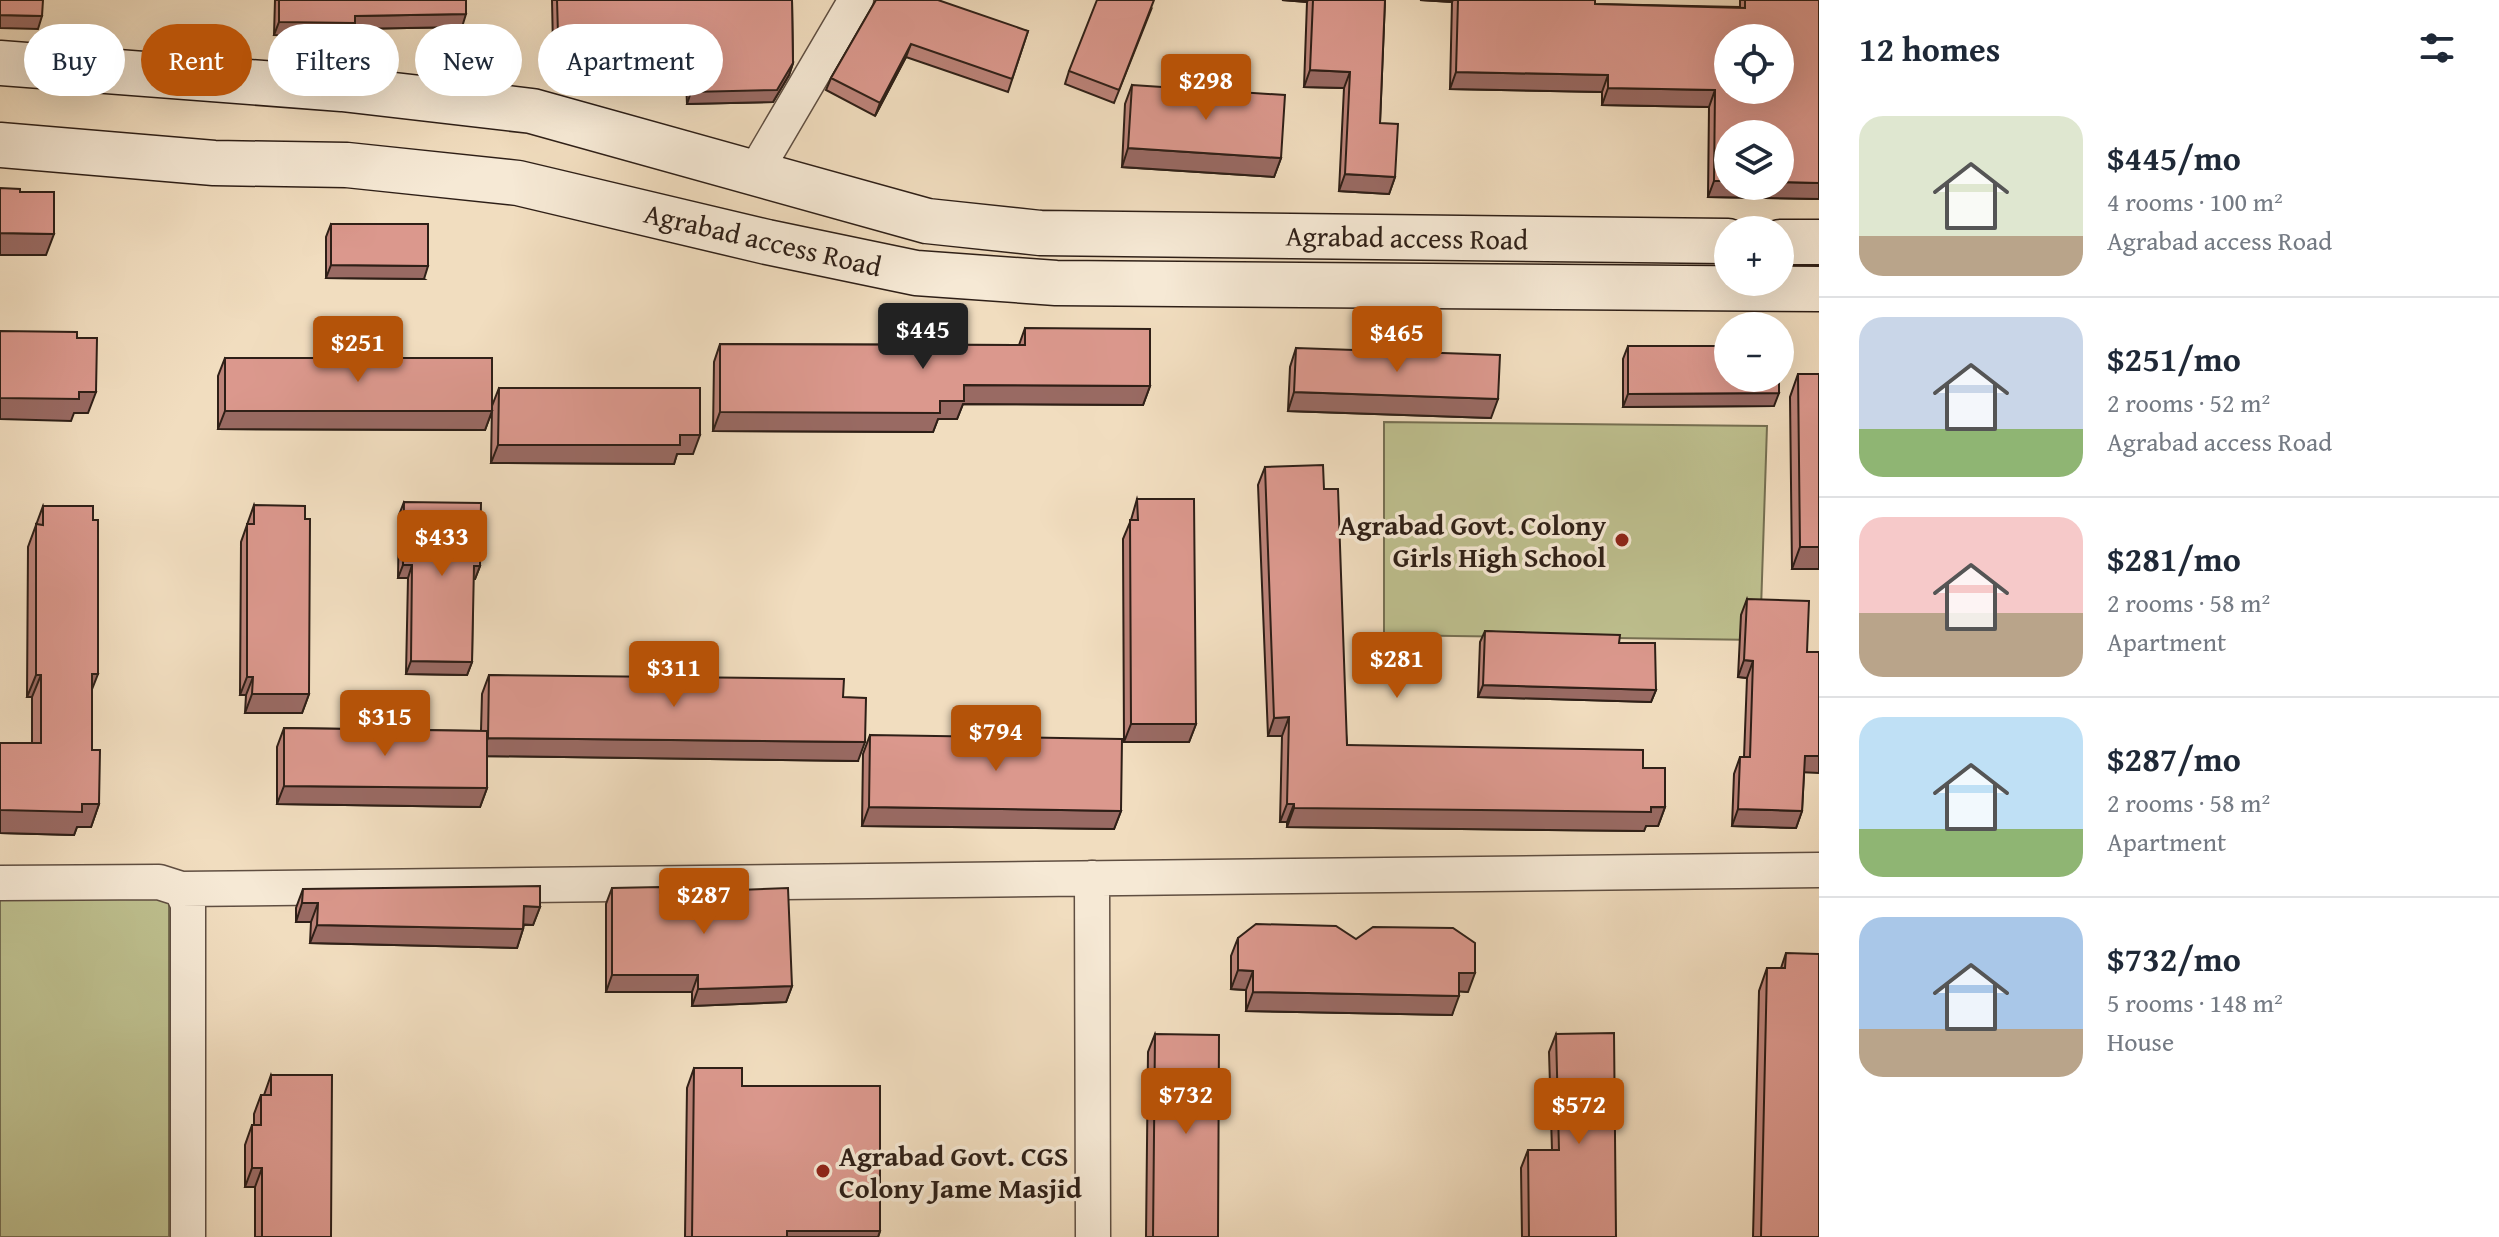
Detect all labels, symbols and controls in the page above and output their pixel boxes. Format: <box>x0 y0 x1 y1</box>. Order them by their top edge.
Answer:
chip: Buy <box>24 24 125 96</box>
chip: Rent <box>141 24 252 96</box>
chip: Filters <box>268 24 399 96</box>
chip: New <box>415 24 522 96</box>
chip: Apartment <box>538 24 723 96</box>
map controls <box>1714 24 1794 392</box>
button: locate <box>1714 24 1794 104</box>
text: 12 homes <box>1859 24 2000 73</box>
icon: filters <box>2415 26 2459 70</box>
pin: $298 <box>1159 54 1253 122</box>
text: $298 <box>1179 60 1233 99</box>
button: layers <box>1714 120 1794 200</box>
text: $445/mo <box>2107 133 2241 182</box>
icon: home <box>1923 148 2019 244</box>
text: 4 rooms · 100 m² <box>2107 182 2283 221</box>
street label: Agrabad access Road <box>640 192 886 286</box>
street label: Agrabad access Road <box>1285 214 1529 260</box>
button: + <box>1714 216 1794 296</box>
text: Agrabad access Road <box>2107 221 2332 260</box>
pin: $445 <box>876 303 970 371</box>
pin: $465 <box>1350 306 1444 374</box>
text: $445 <box>896 309 950 348</box>
text: $465 <box>1370 312 1424 351</box>
button: − <box>1714 312 1794 392</box>
pin: $251 <box>311 316 405 384</box>
text: $251 <box>331 322 385 361</box>
text: $251/mo <box>2107 334 2241 383</box>
icon: home <box>1923 349 2019 445</box>
text: 2 rooms · 52 m² <box>2107 383 2270 422</box>
text: Agrabad access Road <box>2107 422 2332 461</box>
place label: Agrabad Govt. Colony Girls High School <box>1339 504 1607 577</box>
pin: $433 <box>395 510 489 578</box>
text: $433 <box>415 516 469 555</box>
marker: Agrabad Govt. Colony Girls High School <box>1613 531 1631 549</box>
text: $281/mo <box>2107 534 2241 583</box>
icon: home <box>1923 549 2019 645</box>
text: 2 rooms · 58 m² <box>2107 583 2270 622</box>
text: Apartment <box>2107 622 2226 661</box>
pin: $281 <box>1350 632 1444 700</box>
text: $281 <box>1370 638 1424 677</box>
pin: $311 <box>627 641 721 709</box>
text: $311 <box>647 647 701 686</box>
pin: $315 <box>338 690 432 758</box>
text: $315 <box>358 696 412 735</box>
pin: $794 <box>949 705 1043 773</box>
text: $794 <box>969 711 1023 750</box>
text: $287/mo <box>2107 734 2241 783</box>
icon: home <box>1923 749 2019 845</box>
text: 2 rooms · 58 m² <box>2107 783 2270 822</box>
text: Apartment <box>2107 822 2226 861</box>
pin: $287 <box>657 868 751 936</box>
text: $287 <box>677 874 731 913</box>
text: $732/mo <box>2107 934 2241 983</box>
icon: home <box>1923 949 2019 1045</box>
text: 5 rooms · 148 m² <box>2107 983 2283 1022</box>
text: House <box>2107 1022 2174 1061</box>
pin: $732 <box>1139 1068 1233 1136</box>
text: $732 <box>1159 1074 1213 1113</box>
pin: $572 <box>1532 1078 1626 1146</box>
text: $572 <box>1552 1084 1606 1123</box>
place label: Agrabad Govt. CGS Colony Jame Masjid <box>839 1135 1083 1208</box>
marker: Agrabad Govt. CGS Colony Jame Masjid <box>814 1162 832 1180</box>

